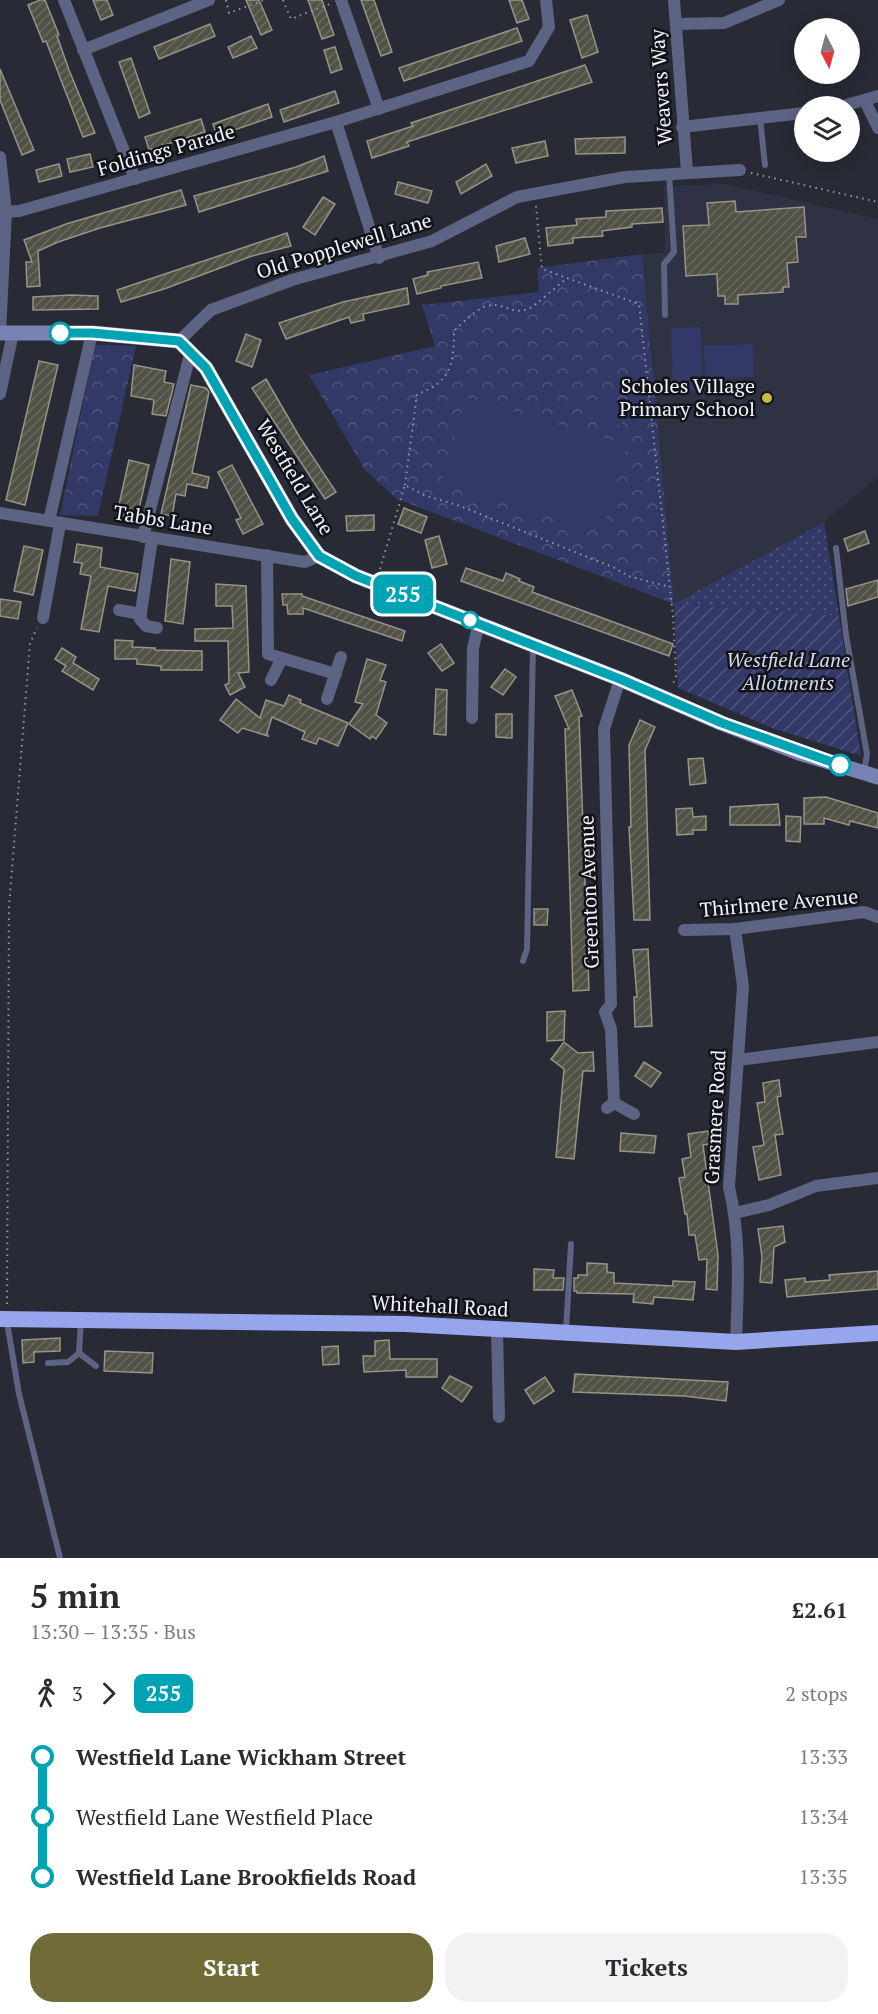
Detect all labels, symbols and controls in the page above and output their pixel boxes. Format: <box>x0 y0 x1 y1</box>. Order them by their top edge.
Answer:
north arrow <box>794 18 860 84</box>
map controls <box>794 18 860 162</box>
street label: Weavers Way <box>643 27 678 146</box>
button: layers <box>794 96 860 162</box>
street label: Foldings Parade <box>94 117 238 182</box>
street label: Old Popplewell Lane <box>253 206 435 285</box>
unlabelled marker <box>49 322 71 344</box>
place label: Scholes Village Primary School <box>619 372 755 422</box>
marker: Scholes Village Primary School <box>760 391 774 405</box>
street label: Westfield Lane <box>250 414 341 540</box>
street label: Tabbs Lane <box>111 498 215 541</box>
line badge: 255 <box>368 574 438 614</box>
text: 255 <box>385 580 421 608</box>
unlabelled marker <box>461 611 479 629</box>
park label: Westfield Lane Allotments <box>726 646 850 696</box>
unlabelled marker <box>829 754 851 776</box>
street label: Greenton Avenue <box>572 815 605 969</box>
street label: Thirlmere Avenue <box>699 882 859 923</box>
street label: Grasmere Road <box>697 1049 732 1185</box>
street label: Whitehall Road <box>371 1288 509 1323</box>
text: 5 min <box>30 1574 120 1617</box>
text: £2.61 <box>792 1595 848 1624</box>
text: 13:30 – 13:35 · Bus <box>30 1618 196 1645</box>
icon: walk <box>30 1677 63 1710</box>
icon: forward <box>92 1677 125 1710</box>
text: 255 <box>146 1679 181 1707</box>
text: 3 <box>72 1680 83 1707</box>
text: 2 stops <box>785 1680 848 1707</box>
text: Westfield Lane Wickham Street <box>76 1742 406 1771</box>
text: 13:33 <box>799 1743 848 1770</box>
text: Westfield Lane Westfield Place <box>76 1802 373 1831</box>
text: 13:34 <box>799 1803 848 1830</box>
text: Westfield Lane Brookfields Road <box>76 1862 416 1891</box>
text: 13:35 <box>799 1863 848 1890</box>
button: Start <box>30 1933 433 2002</box>
button: Tickets <box>445 1933 848 2002</box>

